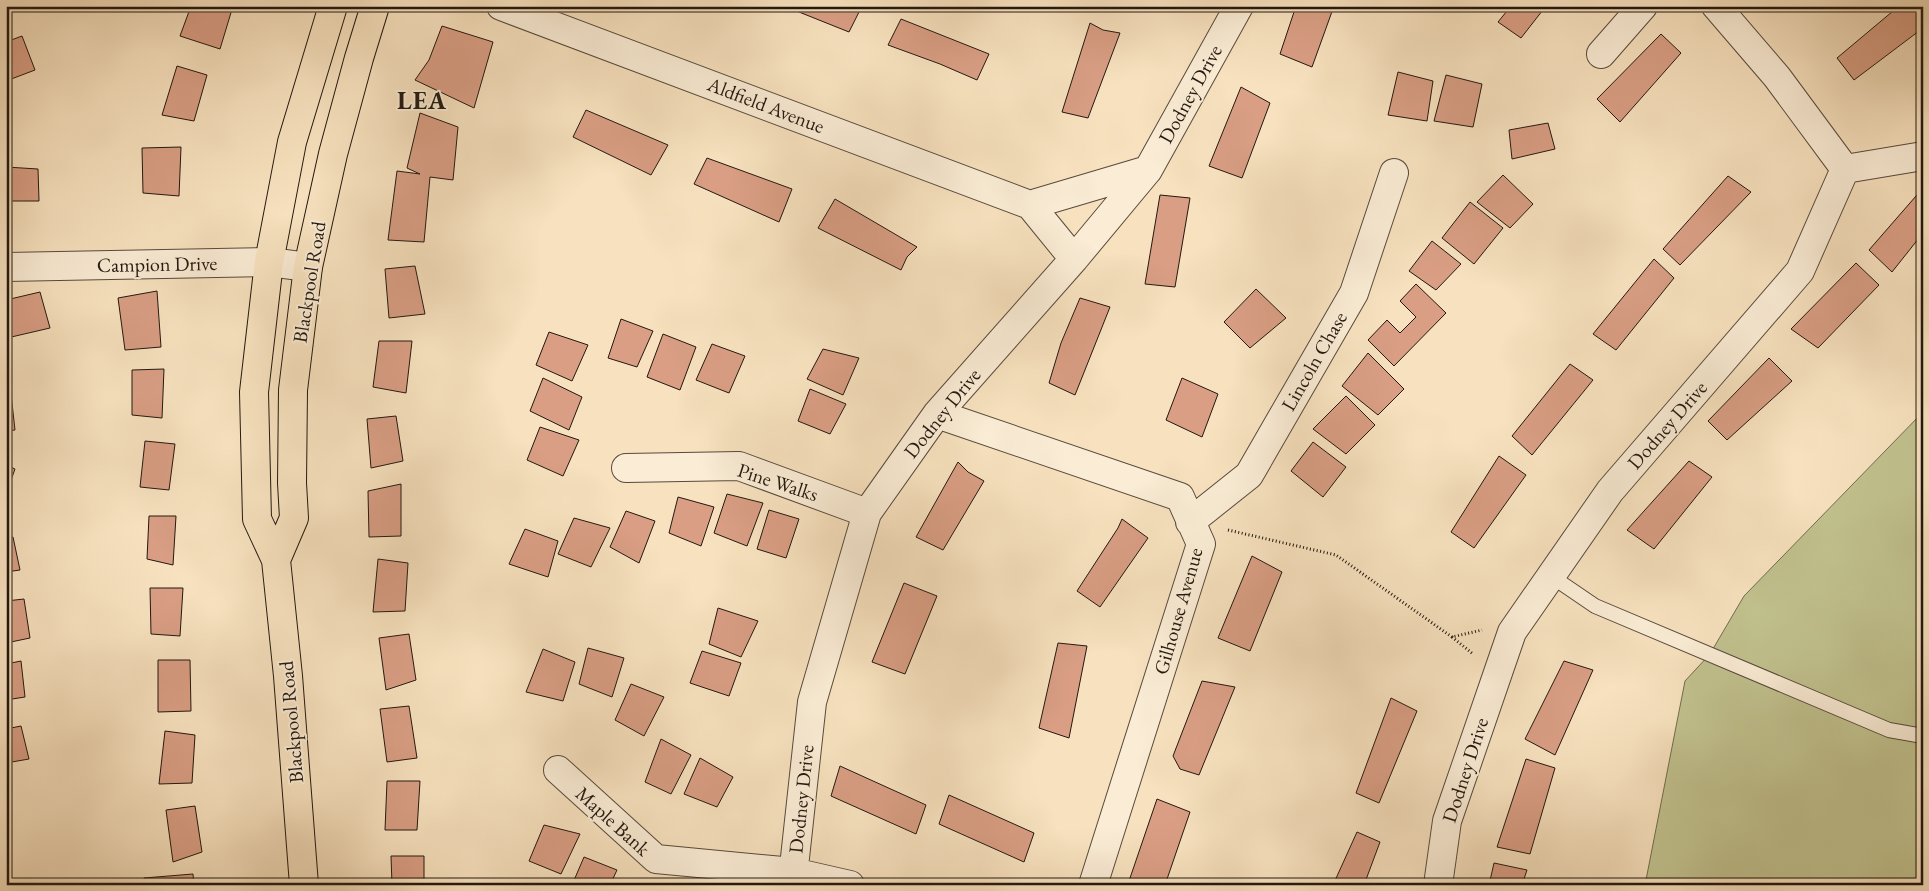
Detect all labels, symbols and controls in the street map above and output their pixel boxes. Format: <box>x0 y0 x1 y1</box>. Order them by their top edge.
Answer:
street label: Dodney Drive <box>1152 40 1228 148</box>
street label: Aldfield Avenue <box>703 70 828 139</box>
district label: LEA <box>397 84 447 116</box>
street label: Blackpool Road <box>287 219 332 345</box>
street label: Campion Drive <box>97 250 218 278</box>
street label: Lincoln Chase <box>1275 306 1353 415</box>
street label: Dodney Drive <box>898 362 987 464</box>
street label: Dodney Drive <box>1621 375 1713 475</box>
street label: Pine Walks <box>734 457 822 507</box>
street label: Gilhouse Avenue <box>1147 544 1209 677</box>
street label: Blackpool Road <box>273 659 309 784</box>
street label: Dodney Drive <box>1436 714 1494 826</box>
street label: Dodney Drive <box>782 743 820 855</box>
street label: Maple Bank <box>570 781 656 862</box>

